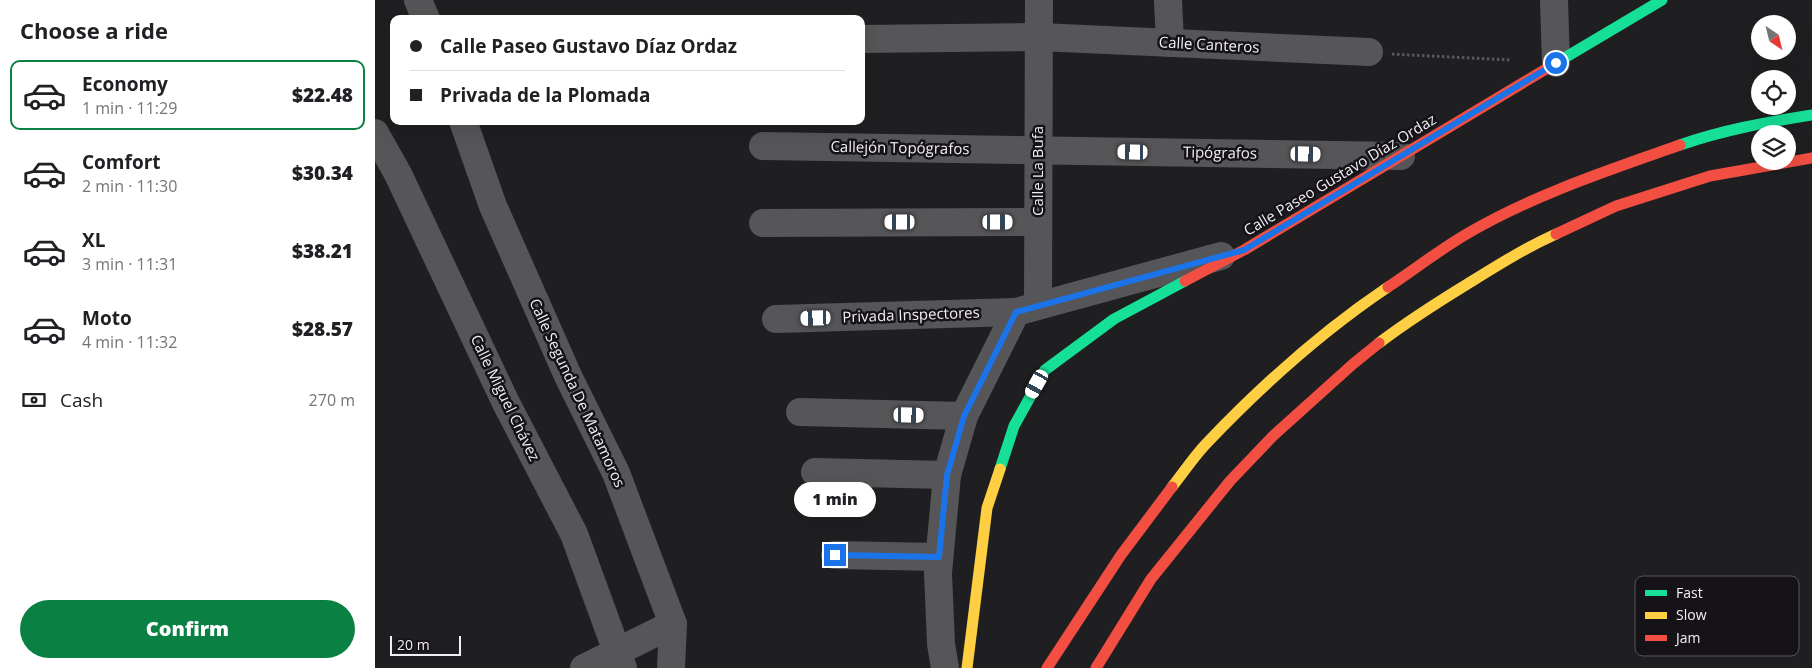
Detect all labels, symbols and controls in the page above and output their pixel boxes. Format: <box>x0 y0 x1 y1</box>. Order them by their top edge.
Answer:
text: Choose a ride <box>20 15 168 45</box>
north arrow <box>1751 15 1796 60</box>
map controls <box>1751 15 1796 170</box>
street label: Calle Canteros <box>1158 31 1260 57</box>
text: Calle Paseo Gustavo Díaz Ordaz <box>440 33 737 59</box>
route start <box>1545 52 1567 74</box>
button: locate <box>1751 70 1796 115</box>
text: Economy <box>82 71 168 97</box>
icon: car <box>22 73 67 118</box>
text: $22.48 <box>292 82 353 108</box>
text: Privada de la Plomada <box>440 82 651 108</box>
text: 1 min · 11:29 <box>82 97 177 119</box>
street label: Calle Paseo Gustavo Díaz Ordaz <box>1240 109 1439 240</box>
button: layers <box>1751 125 1796 170</box>
street label: Calle La Bufa <box>1027 126 1047 216</box>
street label: Callejón Topógrafos <box>830 136 970 158</box>
street label: Tipógrafos <box>1183 141 1257 163</box>
car <box>1117 144 1148 160</box>
car <box>1290 146 1321 162</box>
text: Comfort <box>82 149 161 175</box>
icon: car <box>22 151 67 196</box>
text: $30.34 <box>292 160 353 186</box>
text: 2 min · 11:30 <box>82 175 177 197</box>
car <box>885 215 915 230</box>
car <box>983 215 1013 230</box>
text: XL <box>82 227 105 253</box>
icon: car <box>22 229 67 274</box>
text: $38.21 <box>292 238 353 264</box>
text: 3 min · 11:31 <box>82 253 177 275</box>
street label: Calle Segunda De Matamoros <box>525 295 631 490</box>
street label: Privada Inspectores <box>842 302 980 326</box>
text: Moto <box>82 305 132 331</box>
icon: car <box>22 307 67 352</box>
car <box>800 310 831 326</box>
text: $28.57 <box>292 316 353 342</box>
text: 4 min · 11:32 <box>82 331 177 353</box>
street label: Calle Miguel Chávez <box>467 331 545 464</box>
car <box>1023 367 1050 401</box>
icon: cash <box>20 386 48 414</box>
text: Cash <box>60 387 103 413</box>
text: 270 m <box>309 389 355 411</box>
car <box>893 407 924 423</box>
callout: 1 min <box>794 482 876 518</box>
text: 1 min <box>812 488 858 510</box>
route end <box>824 544 846 566</box>
legend <box>1635 576 1799 656</box>
text: Fast <box>1676 583 1703 602</box>
button: Confirm <box>20 600 355 658</box>
text: Slow <box>1676 605 1707 624</box>
text: Jam <box>1674 628 1701 647</box>
scale bar <box>390 633 461 656</box>
text: 20 m <box>397 635 430 654</box>

